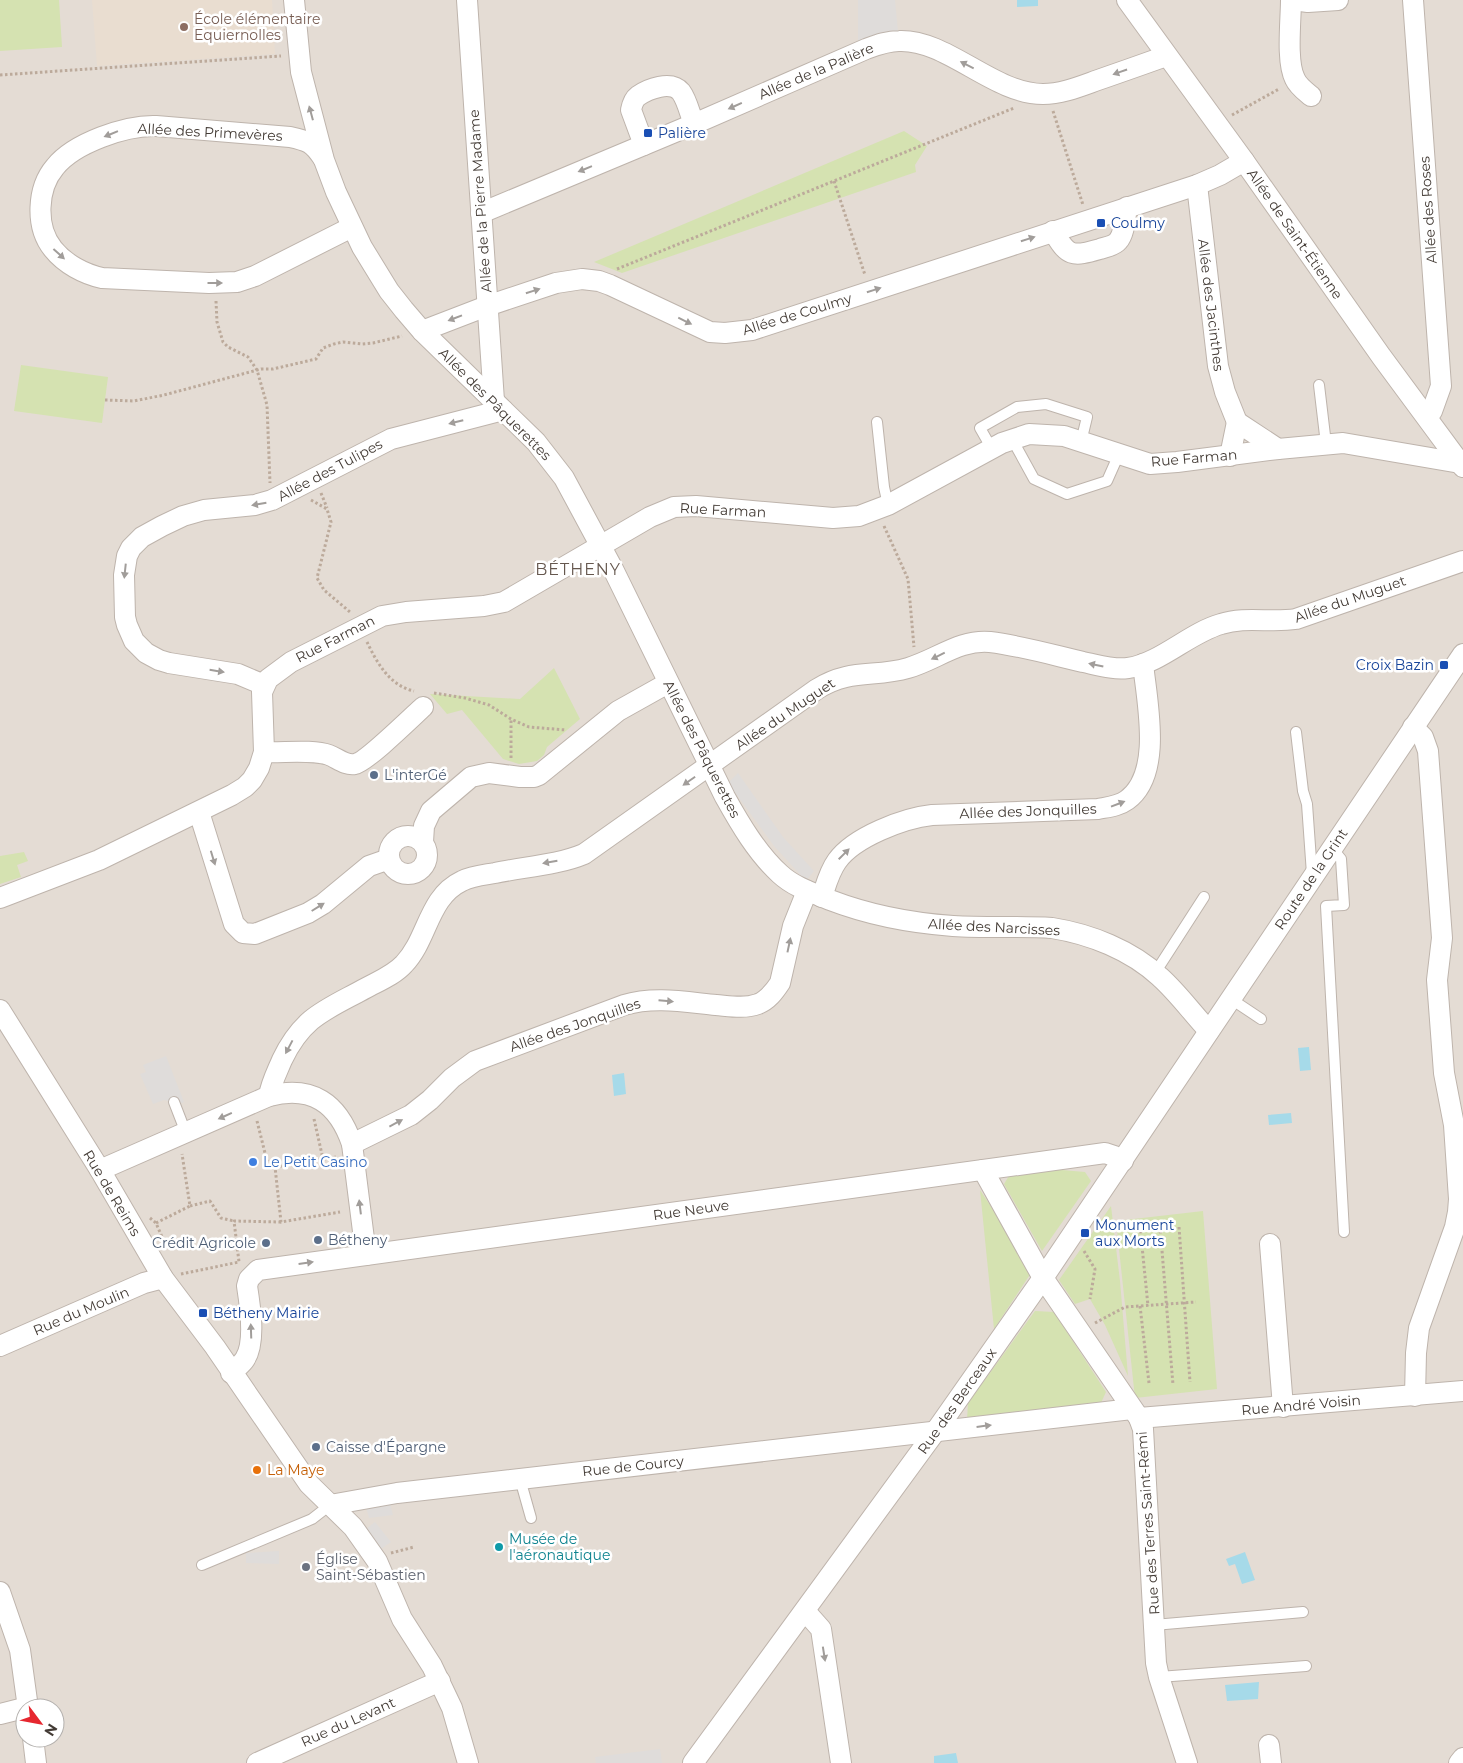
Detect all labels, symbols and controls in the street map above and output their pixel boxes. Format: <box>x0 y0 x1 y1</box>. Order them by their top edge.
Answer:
place label: École élémentaire Equiernolles <box>194 10 320 44</box>
marker: École élémentaire Equiernolles <box>178 21 190 33</box>
street label: Allée de la Palière <box>756 39 876 103</box>
one-way arrow <box>960 61 974 69</box>
one-way arrow <box>1112 68 1127 76</box>
one-way arrow <box>728 102 742 110</box>
one-way arrow <box>307 105 315 120</box>
street label: Allée de la Pierre Madame <box>465 109 495 293</box>
street label: Allée des Primevères <box>137 119 283 145</box>
place label: Palière <box>658 124 706 142</box>
marker: Palière <box>642 127 654 139</box>
one-way arrow <box>104 131 119 138</box>
street label: Allée des Roses <box>1415 156 1441 264</box>
street label: Allée de Saint-Étienne <box>1243 165 1347 303</box>
one-way arrow <box>578 166 593 173</box>
place label: Coulmy <box>1111 214 1165 232</box>
marker: Coulmy <box>1095 217 1107 229</box>
one-way arrow <box>1021 235 1036 243</box>
street label: Allée des Jacinthes <box>1194 238 1228 372</box>
one-way arrow <box>53 249 66 260</box>
one-way arrow <box>207 279 223 287</box>
one-way arrow <box>866 285 881 293</box>
one-way arrow <box>526 286 541 294</box>
street label: Allée de Coulmy <box>740 289 854 339</box>
one-way arrow <box>448 315 462 323</box>
one-way arrow <box>678 318 692 326</box>
street label: Allée des Pâquerettes <box>435 344 555 464</box>
one-way arrow <box>448 418 463 426</box>
street label: Allée des Tulipes <box>274 435 386 505</box>
street label: Rue Farman <box>1150 445 1238 471</box>
street label: Rue Farman <box>679 499 767 521</box>
one-way arrow <box>250 500 266 508</box>
district label: BÉTHENY <box>535 560 621 579</box>
one-way arrow <box>120 563 128 579</box>
street label: Allée du Muguet <box>1292 571 1408 626</box>
street label: Rue Farman <box>292 611 378 667</box>
one-way arrow <box>931 652 945 660</box>
place label: Croix Bazin <box>1356 656 1434 674</box>
marker: Croix Bazin <box>1438 659 1450 671</box>
one-way arrow <box>1088 661 1103 669</box>
one-way arrow <box>209 667 225 675</box>
street label: Allée du Muguet <box>732 674 839 754</box>
street label: Allée des Pâquerettes <box>659 677 745 821</box>
place label: L'interGé <box>384 766 447 784</box>
marker: L'interGé <box>368 769 380 781</box>
one-way arrow <box>682 776 696 786</box>
street label: Allée des Jonquilles <box>959 800 1097 822</box>
one-way arrow <box>1111 800 1126 808</box>
street label: Route de la Grint <box>1270 825 1352 933</box>
one-way arrow <box>837 848 849 860</box>
one-way arrow <box>210 851 218 866</box>
one-way arrow <box>542 859 558 867</box>
one-way arrow <box>312 902 325 911</box>
street label: Allée des Narcisses <box>928 915 1061 939</box>
one-way arrow <box>785 936 793 952</box>
street label: Allée des Jonquilles <box>507 994 643 1056</box>
one-way arrow <box>658 997 674 1005</box>
one-way arrow <box>285 1040 293 1054</box>
one-way arrow <box>218 1112 232 1120</box>
one-way arrow <box>389 1118 403 1127</box>
street label: Rue de Reims <box>79 1147 145 1239</box>
place label: Le Petit Casino <box>263 1153 367 1171</box>
marker: Le Petit Casino <box>247 1156 259 1168</box>
street label: Rue Neuve <box>652 1196 730 1224</box>
one-way arrow <box>356 1198 364 1214</box>
place label: Monument aux Morts <box>1095 1216 1175 1250</box>
marker: Monument aux Morts <box>1079 1227 1091 1239</box>
place label: Bétheny <box>328 1231 388 1249</box>
place label: Crédit Agricole <box>152 1234 256 1252</box>
marker: Bétheny <box>312 1234 324 1246</box>
marker: Crédit Agricole <box>260 1237 272 1249</box>
one-way arrow <box>298 1259 314 1267</box>
street label: Rue du Moulin <box>30 1283 132 1339</box>
place label: Bétheny Mairie <box>213 1304 319 1322</box>
marker: Bétheny Mairie <box>197 1307 209 1319</box>
one-way arrow <box>246 1323 254 1339</box>
street label: Rue des Berceaux <box>914 1344 1001 1458</box>
street label: Rue André Voisin <box>1241 1391 1361 1419</box>
one-way arrow <box>976 1422 992 1430</box>
street label: Rue des Terres Saint-Rémi <box>1133 1431 1163 1615</box>
place label: Caisse d'Épargne <box>326 1438 446 1456</box>
marker: Caisse d'Épargne <box>310 1441 322 1453</box>
street label: Rue de Courcy <box>581 1452 685 1480</box>
place label: La Maye <box>267 1461 324 1479</box>
marker: La Maye <box>251 1464 263 1476</box>
place label: Musée de l'aéronautique <box>509 1530 610 1564</box>
marker: Musée de l'aéronautique <box>493 1541 505 1553</box>
place label: Église Saint-Sébastien <box>316 1550 426 1584</box>
marker: Église Saint-Sébastien <box>300 1561 312 1573</box>
one-way arrow <box>821 1646 829 1662</box>
street label: Rue du Levant <box>298 1693 398 1751</box>
north arrow <box>15 1698 65 1748</box>
text: N <box>40 1720 62 1739</box>

